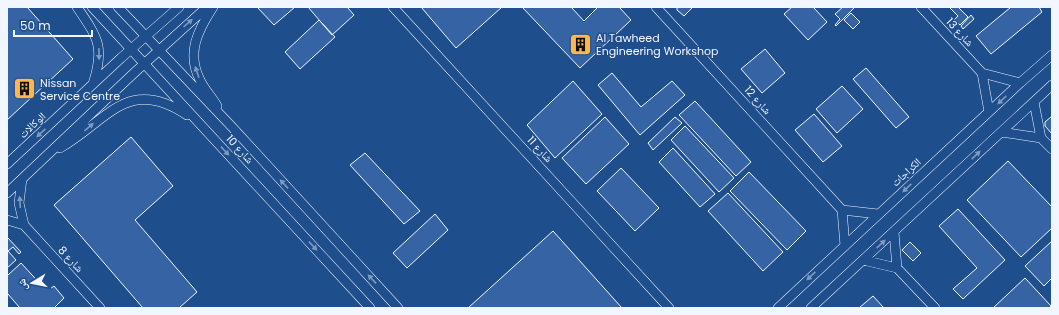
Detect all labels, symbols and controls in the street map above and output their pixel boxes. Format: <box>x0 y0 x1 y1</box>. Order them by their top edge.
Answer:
scale bar <box>14 12 92 38</box>
street label: شارع 13 <box>943 14 977 50</box>
text: 50 m <box>20 17 51 34</box>
one-way arrow <box>183 19 194 28</box>
place label: Al Tawheed Engineering Workshop <box>596 30 719 59</box>
building icon: Al Tawheed Engineering Workshop <box>568 31 594 57</box>
one-way arrow <box>96 48 102 61</box>
one-way arrow <box>194 66 200 78</box>
place label: Nissan Service Centre <box>40 75 120 104</box>
building icon: Nissan Service Centre <box>11 76 37 102</box>
street label: شارع 12 <box>741 82 775 118</box>
one-way arrow <box>997 95 1007 104</box>
street label: الوكالات <box>15 108 49 142</box>
one-way arrow <box>84 123 95 132</box>
one-way arrow <box>36 128 46 137</box>
street label: شارع 10 <box>222 131 258 167</box>
street label: شارع 11 <box>524 132 556 166</box>
one-way arrow <box>220 146 229 156</box>
one-way arrow <box>971 151 981 160</box>
street label: الكراجات <box>888 154 924 190</box>
one-way arrow <box>279 179 289 189</box>
one-way arrow <box>902 183 911 192</box>
one-way arrow <box>17 195 23 208</box>
one-way arrow <box>876 239 886 249</box>
one-way arrow <box>308 241 318 251</box>
street label: شارع 8 <box>55 242 87 276</box>
north arrow <box>12 263 52 303</box>
one-way arrow <box>806 272 817 281</box>
one-way arrow <box>367 274 377 284</box>
text: ش <box>13 277 31 292</box>

